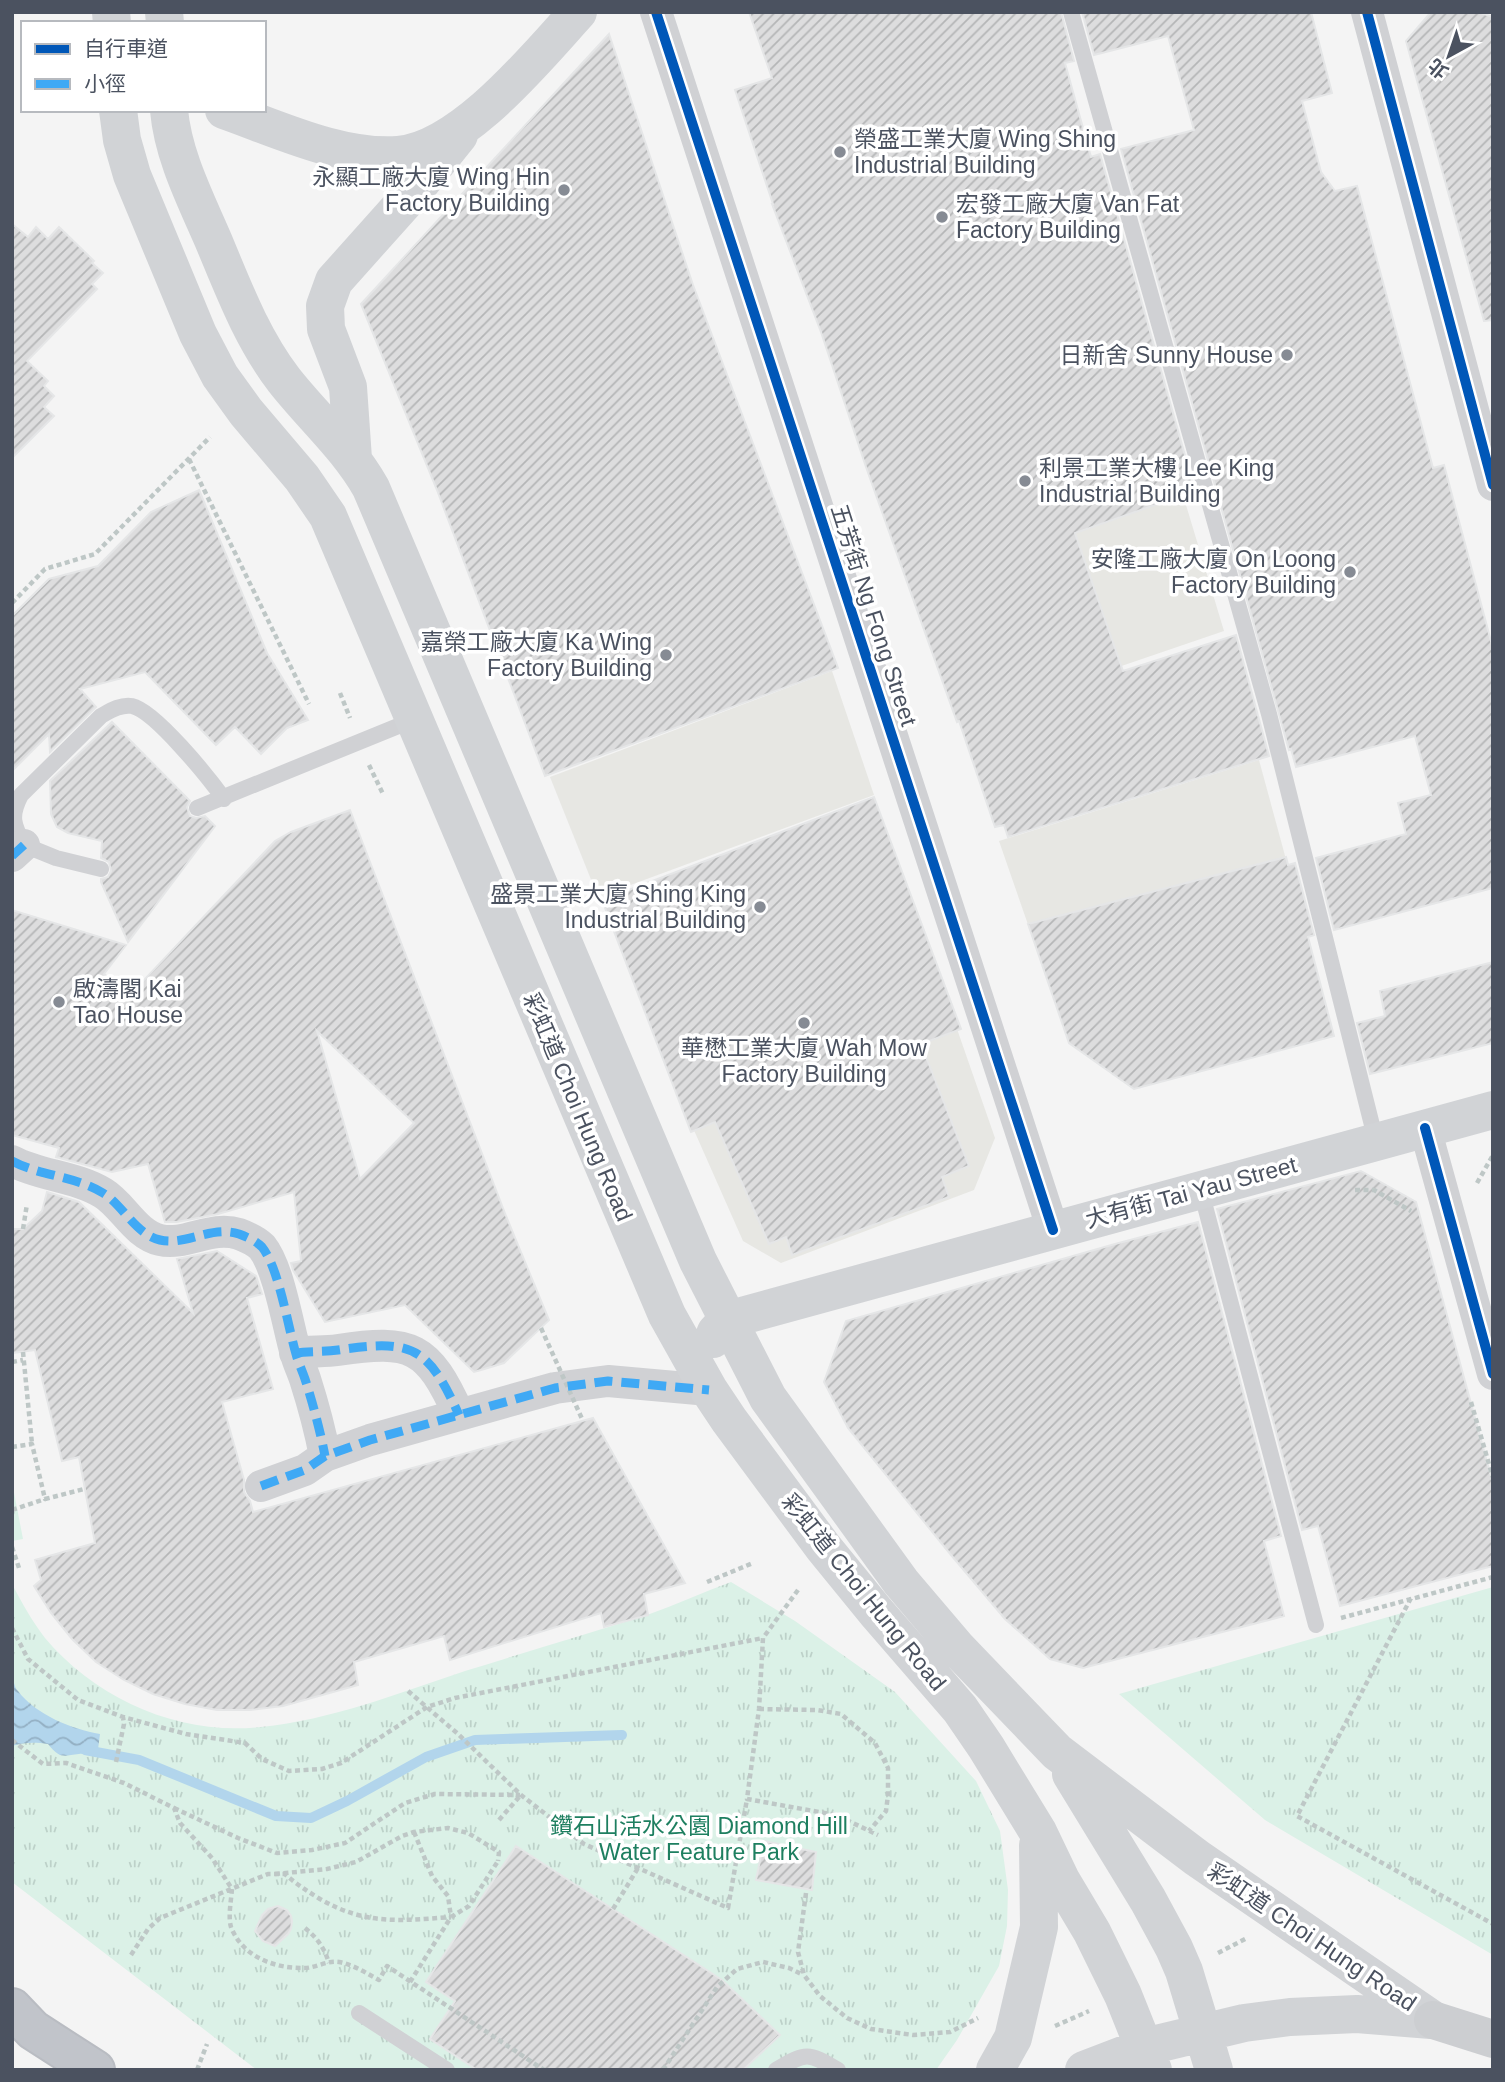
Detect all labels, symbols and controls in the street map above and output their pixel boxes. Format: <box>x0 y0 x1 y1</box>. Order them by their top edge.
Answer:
legend <box>21 21 266 112</box>
north arrow <box>1414 21 1484 91</box>
text: 自行車道 <box>84 37 168 60</box>
text: 北 <box>1424 54 1452 83</box>
text: 小徑 <box>84 72 126 95</box>
place label: 榮盛工業大廈 Wing Shing Industrial Building <box>854 126 1116 178</box>
marker: 榮盛工業大廈 Wing Shing Industrial Building <box>832 144 848 160</box>
place label: 永顯工廠大廈 Wing Hin Factory Building <box>312 164 550 216</box>
marker: 永顯工廠大廈 Wing Hin Factory Building <box>556 182 572 198</box>
place label: 宏發工廠大廈 Van Fat Factory Building <box>956 191 1180 243</box>
marker: 宏發工廠大廈 Van Fat Factory Building <box>934 209 950 225</box>
place label: 日新舍 Sunny House <box>1060 342 1273 368</box>
marker: 日新舍 Sunny House <box>1279 347 1295 363</box>
place label: 利景工業大樓 Lee King Industrial Building <box>1039 455 1274 507</box>
marker: 利景工業大樓 Lee King Industrial Building <box>1017 473 1033 489</box>
street label: 五芳街 Ng Fong Street <box>826 501 922 730</box>
place label: 安隆工廠大廈 On Loong Factory Building <box>1091 546 1336 598</box>
marker: 安隆工廠大廈 On Loong Factory Building <box>1342 564 1358 580</box>
place label: 嘉榮工廠大廈 Ka Wing Factory Building <box>421 629 652 681</box>
marker: 嘉榮工廠大廈 Ka Wing Factory Building <box>658 647 674 663</box>
place label: 盛景工業大廈 Shing King Industrial Building <box>490 881 746 933</box>
marker: 盛景工業大廈 Shing King Industrial Building <box>752 899 768 915</box>
place label: 啟濤閣 Kai Tao House <box>73 976 183 1028</box>
street label: 彩虹道 Choi Hung Road <box>518 989 638 1225</box>
marker: 啟濤閣 Kai Tao House <box>51 994 67 1010</box>
marker: 華懋工業大廈 Wah Mow Factory Building <box>796 1015 812 1031</box>
place label: 華懋工業大廈 Wah Mow Factory Building <box>681 1035 927 1087</box>
street label: 大有街 Tai Yau Street <box>1082 1151 1300 1233</box>
street label: 彩虹道 Choi Hung Road <box>777 1488 951 1696</box>
park label: 鑽石山活水公園 Diamond Hill Water Feature Park <box>550 1813 848 1865</box>
street label: 彩虹道 Choi Hung Road <box>1203 1858 1421 2016</box>

